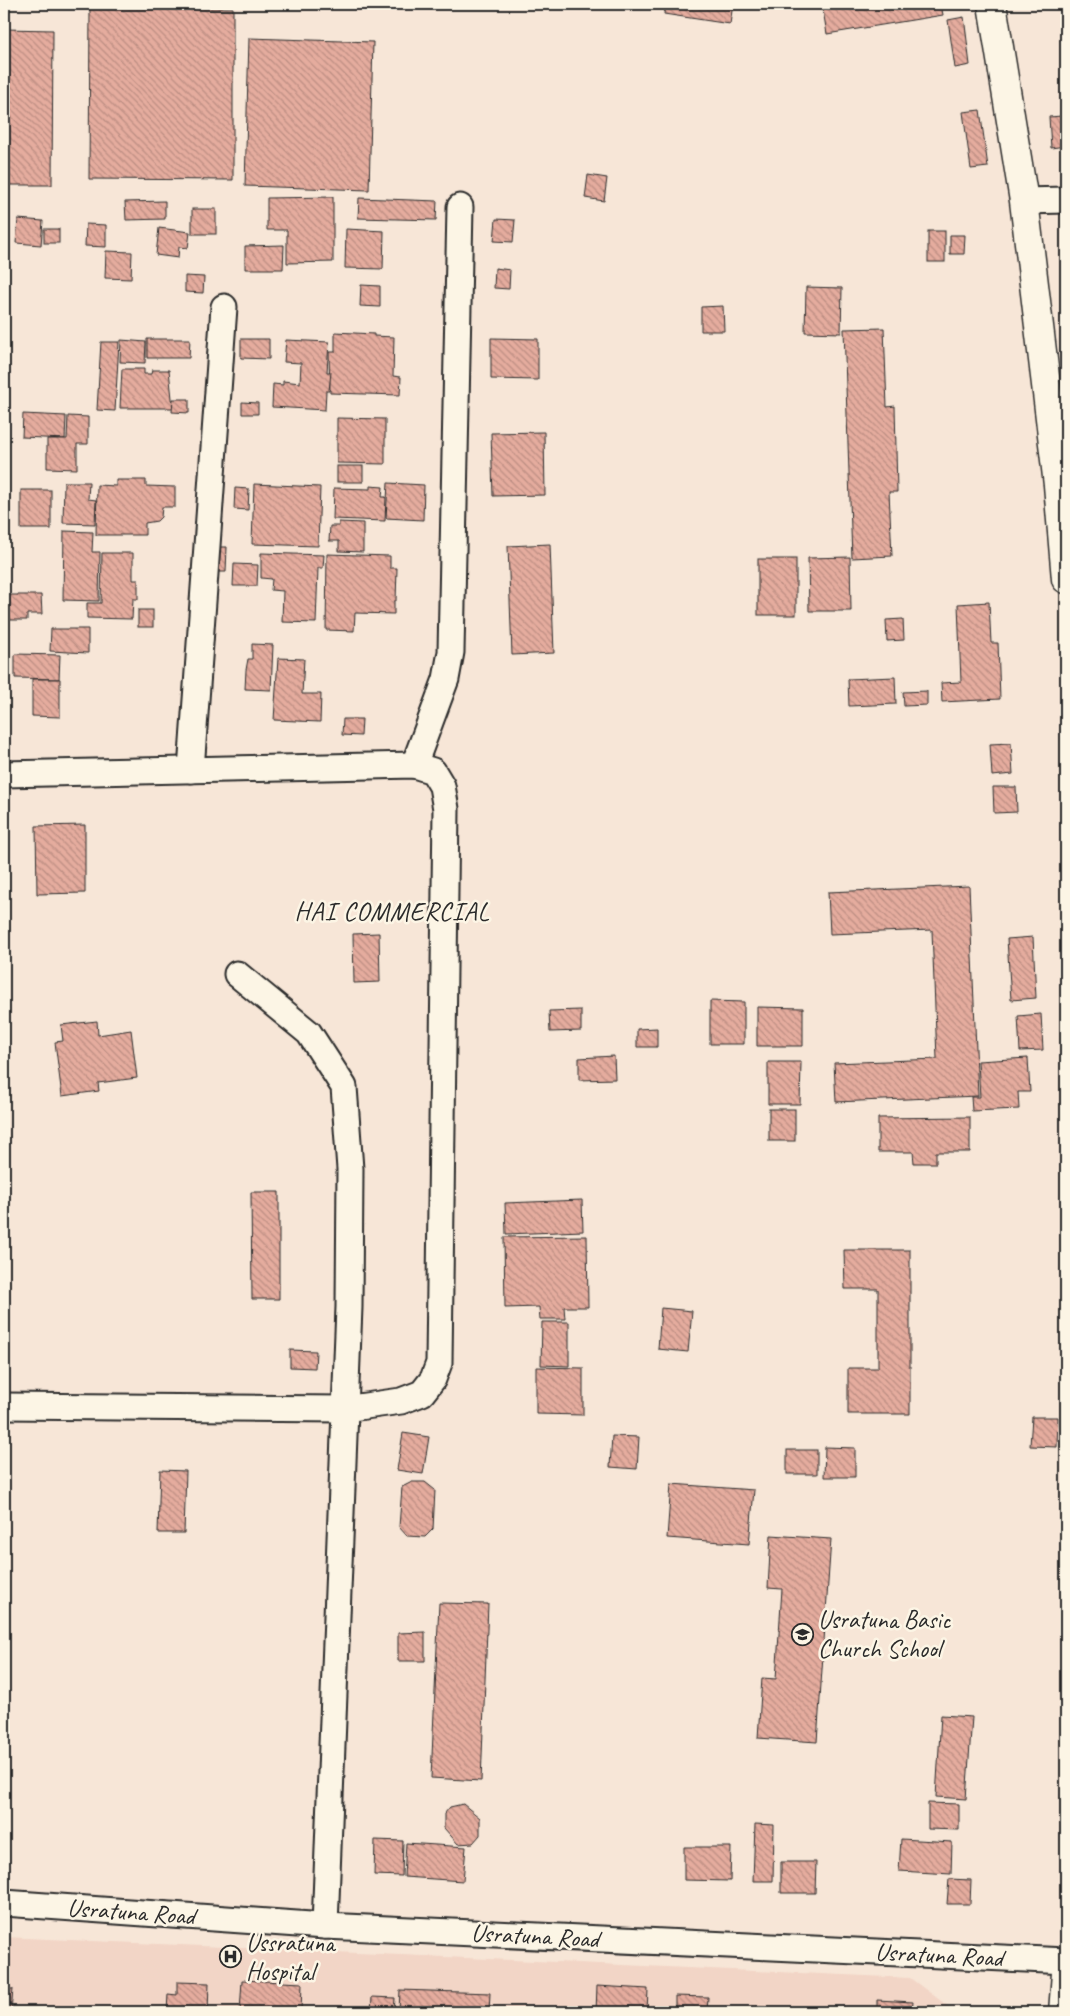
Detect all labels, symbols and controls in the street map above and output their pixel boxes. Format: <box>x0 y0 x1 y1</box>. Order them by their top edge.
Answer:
district label: HAI COMMERCIAL <box>295 895 490 928</box>
place label: Usratuna Basic Church School <box>818 1604 951 1665</box>
school or university icon: Usratuna Basic Church School <box>790 1622 814 1646</box>
street label: Usratuna Road <box>66 1892 200 1933</box>
street label: Usratuna Road <box>470 1917 604 1956</box>
place label: Ussratuna Hospital <box>246 1927 337 1988</box>
street label: Usratuna Road <box>874 1936 1008 1975</box>
hospital icon: Ussratuna Hospital <box>218 1945 242 1969</box>

